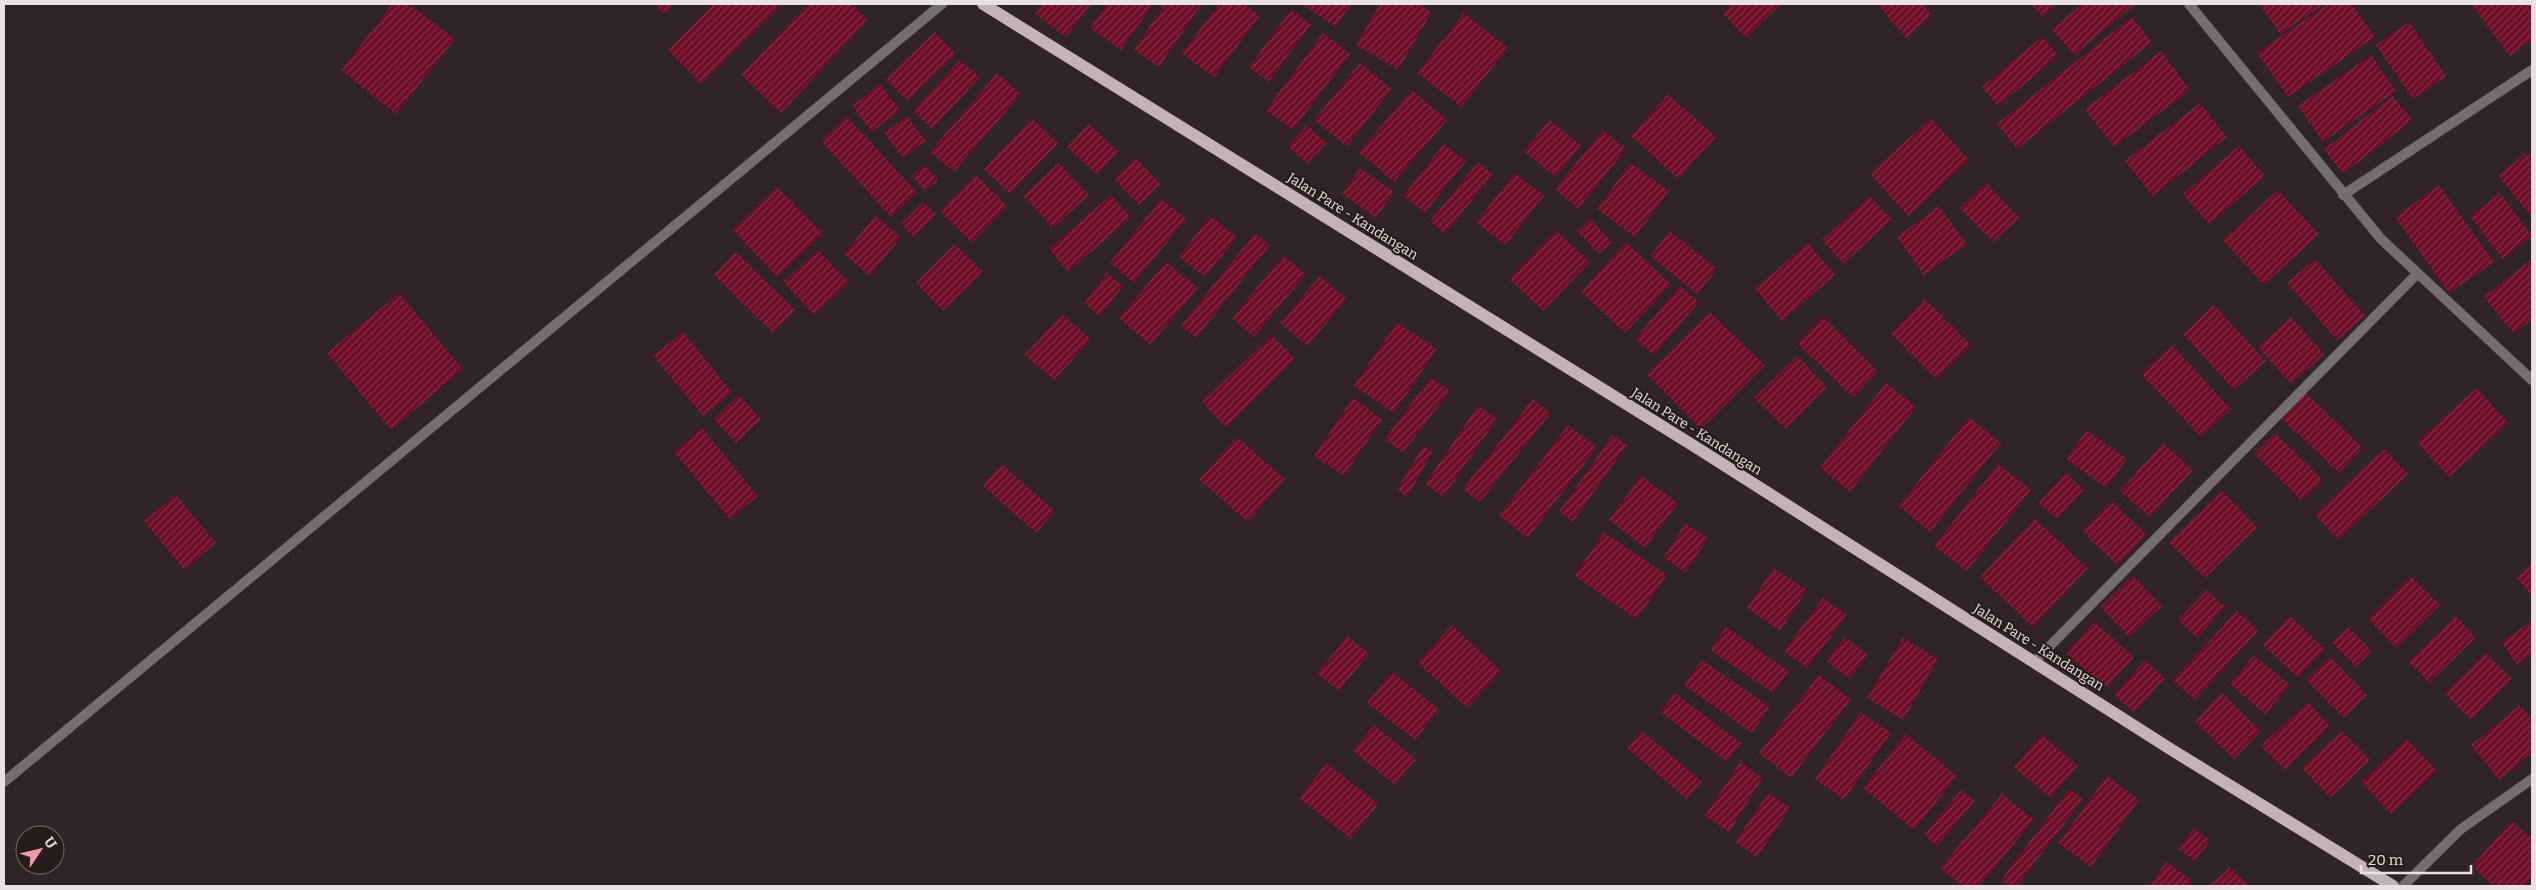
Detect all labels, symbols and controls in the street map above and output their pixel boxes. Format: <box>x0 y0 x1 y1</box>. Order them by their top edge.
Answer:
street label: Jalan Pare - Kandangan <box>1283 169 1421 264</box>
street label: Jalan Pare - Kandangan <box>1627 384 1765 479</box>
street label: Jalan Pare - Kandangan <box>1969 600 2107 695</box>
north arrow <box>15 825 65 875</box>
text: U <box>40 834 61 852</box>
scale bar <box>2361 842 2471 874</box>
text: 20 m <box>2368 851 2404 869</box>

